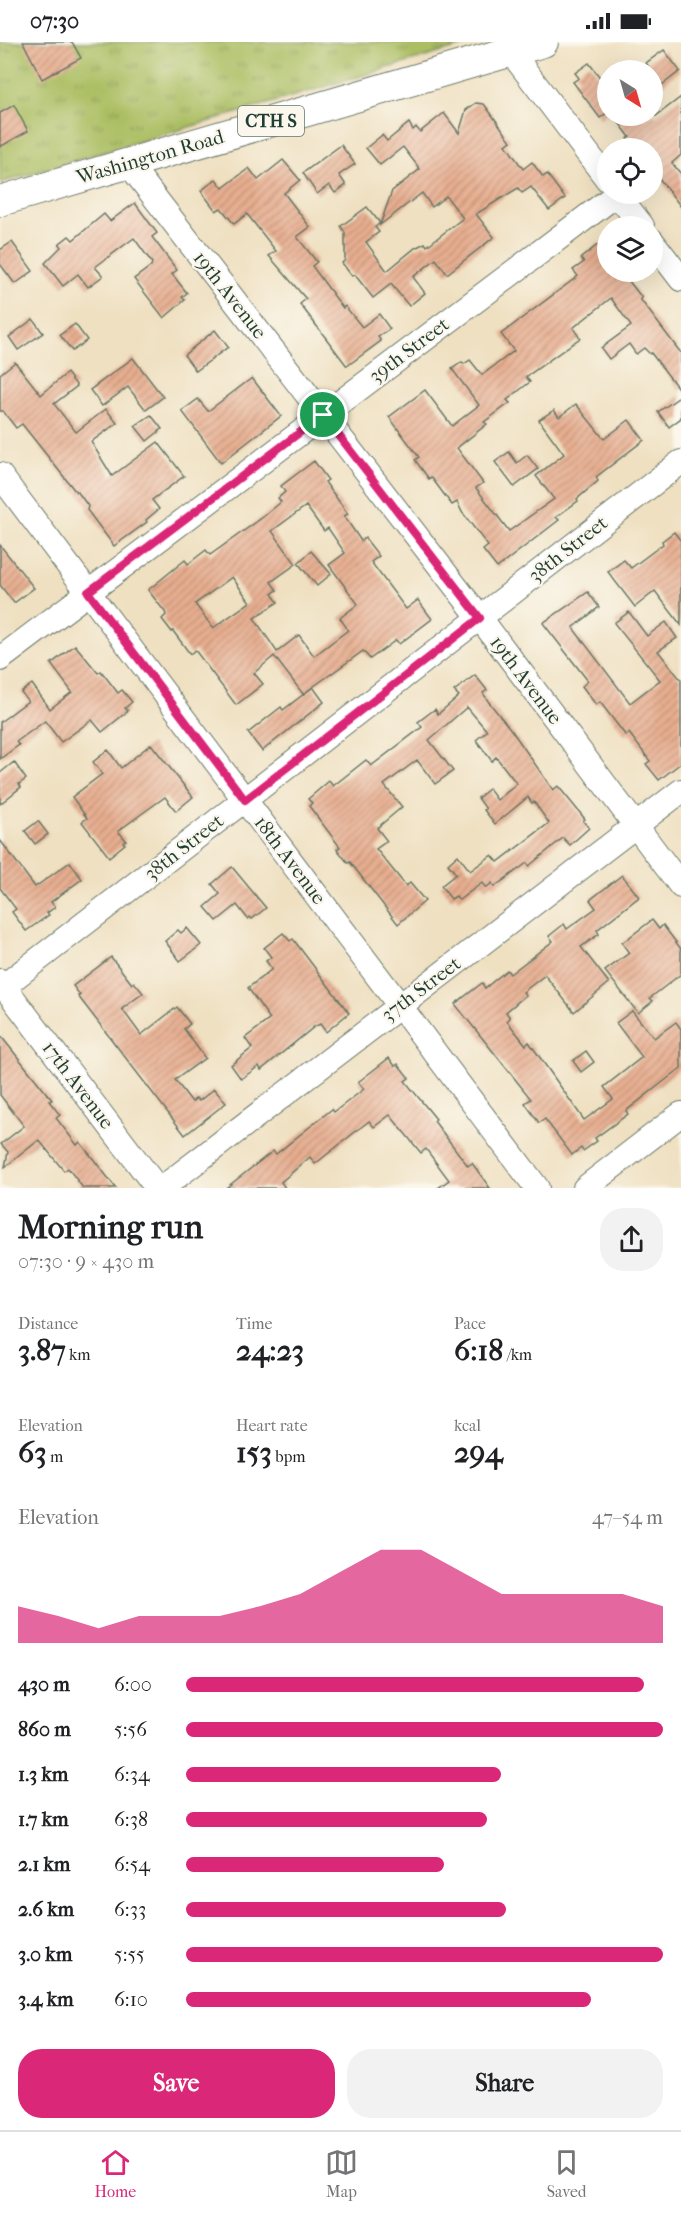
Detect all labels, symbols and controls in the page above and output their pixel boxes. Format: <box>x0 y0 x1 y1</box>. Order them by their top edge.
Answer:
text: 07:30 <box>30 8 79 34</box>
north arrow <box>597 60 663 126</box>
map controls <box>597 60 663 282</box>
road number: CTH S <box>238 106 304 136</box>
street label: Washington Road <box>73 125 227 189</box>
button: locate <box>597 138 663 204</box>
button: layers <box>597 216 663 282</box>
street label: 19th Avenue <box>189 247 271 343</box>
street label: 39th Street <box>364 312 454 388</box>
pin <box>297 389 348 440</box>
icon: arrive <box>306 398 339 431</box>
street label: 38th Street <box>524 511 612 587</box>
street label: 19th Avenue <box>485 631 567 729</box>
street label: 38th Street <box>140 809 228 885</box>
street label: 18th Avenue <box>249 811 331 909</box>
street label: 37th Street <box>377 952 465 1026</box>
street label: 17th Avenue <box>38 1037 119 1134</box>
text: Morning run <box>18 1208 203 1247</box>
button: share <box>600 1208 663 1271</box>
text: 07:30 · 9 × 430 m <box>18 1250 154 1273</box>
text: Distance <box>18 1314 78 1333</box>
text: Time <box>236 1314 272 1333</box>
text: Pace <box>454 1314 486 1333</box>
text: 3.87 <box>18 1333 66 1368</box>
text: 24:23 <box>236 1333 304 1368</box>
text: 6:18 <box>454 1333 503 1368</box>
text: km <box>66 1345 91 1364</box>
text: /km <box>503 1345 532 1364</box>
text: Elevation <box>18 1416 83 1435</box>
text: Heart rate <box>236 1416 308 1435</box>
text: kcal <box>454 1416 481 1435</box>
text: 63 <box>18 1435 47 1470</box>
text: 153 <box>236 1435 272 1470</box>
text: 294 <box>454 1435 503 1470</box>
text: m <box>47 1447 63 1466</box>
text: bpm <box>272 1447 306 1466</box>
text: Elevation <box>18 1506 99 1529</box>
text: 47–54 m <box>592 1506 663 1529</box>
text: 430 m <box>18 1673 70 1696</box>
text: 6:00 <box>114 1673 152 1696</box>
text: 860 m <box>18 1718 71 1741</box>
text: 5:56 <box>114 1718 147 1741</box>
text: 1.3 km <box>18 1763 68 1786</box>
text: 6:34 <box>114 1763 150 1786</box>
text: 1.7 km <box>18 1808 69 1831</box>
text: 6:38 <box>114 1808 148 1831</box>
text: 2.1 km <box>18 1853 71 1876</box>
text: 6:54 <box>114 1853 150 1876</box>
text: 2.6 km <box>18 1898 74 1921</box>
text: 6:33 <box>114 1898 146 1921</box>
text: 3.0 km <box>18 1943 72 1966</box>
text: 5:55 <box>114 1943 145 1966</box>
text: 3.4 km <box>18 1988 74 2011</box>
text: 6:10 <box>114 1988 148 2011</box>
button: Save <box>18 2049 335 2118</box>
button: Share <box>347 2049 663 2118</box>
tab: Home <box>94 2146 136 2201</box>
tab: Map <box>325 2146 358 2201</box>
tab: Saved <box>547 2146 587 2201</box>

